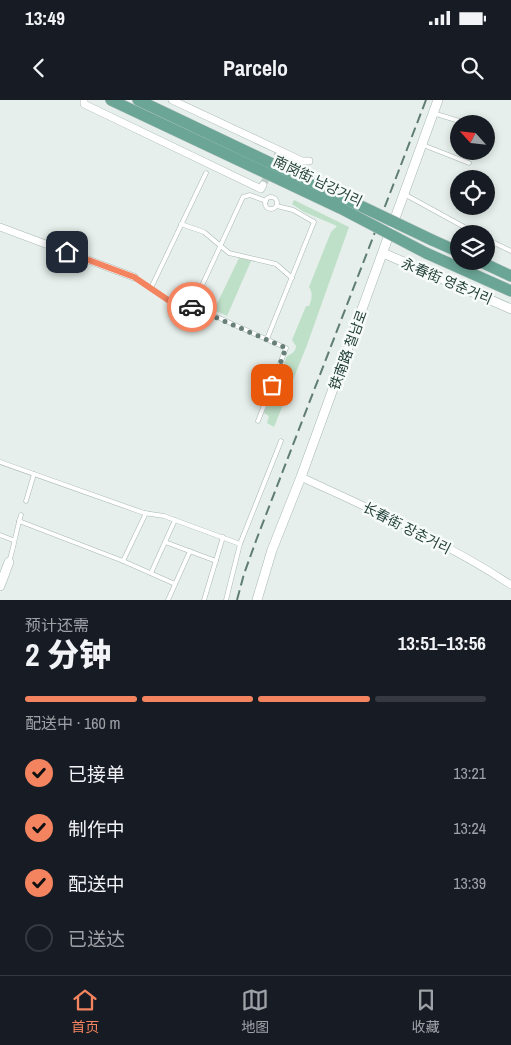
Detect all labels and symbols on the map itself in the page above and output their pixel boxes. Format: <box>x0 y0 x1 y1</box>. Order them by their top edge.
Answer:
north arrow <box>450 115 495 160</box>
street label: 南岗街 남강거리 <box>271 152 365 210</box>
pin <box>46 231 88 273</box>
street label: 永春街 영춘거리 <box>399 254 495 308</box>
courier <box>167 282 217 332</box>
street label: 铁南路 철남로 <box>325 307 371 392</box>
pin <box>251 364 293 406</box>
street label: 长春街 장춘거리 <box>360 498 454 558</box>

